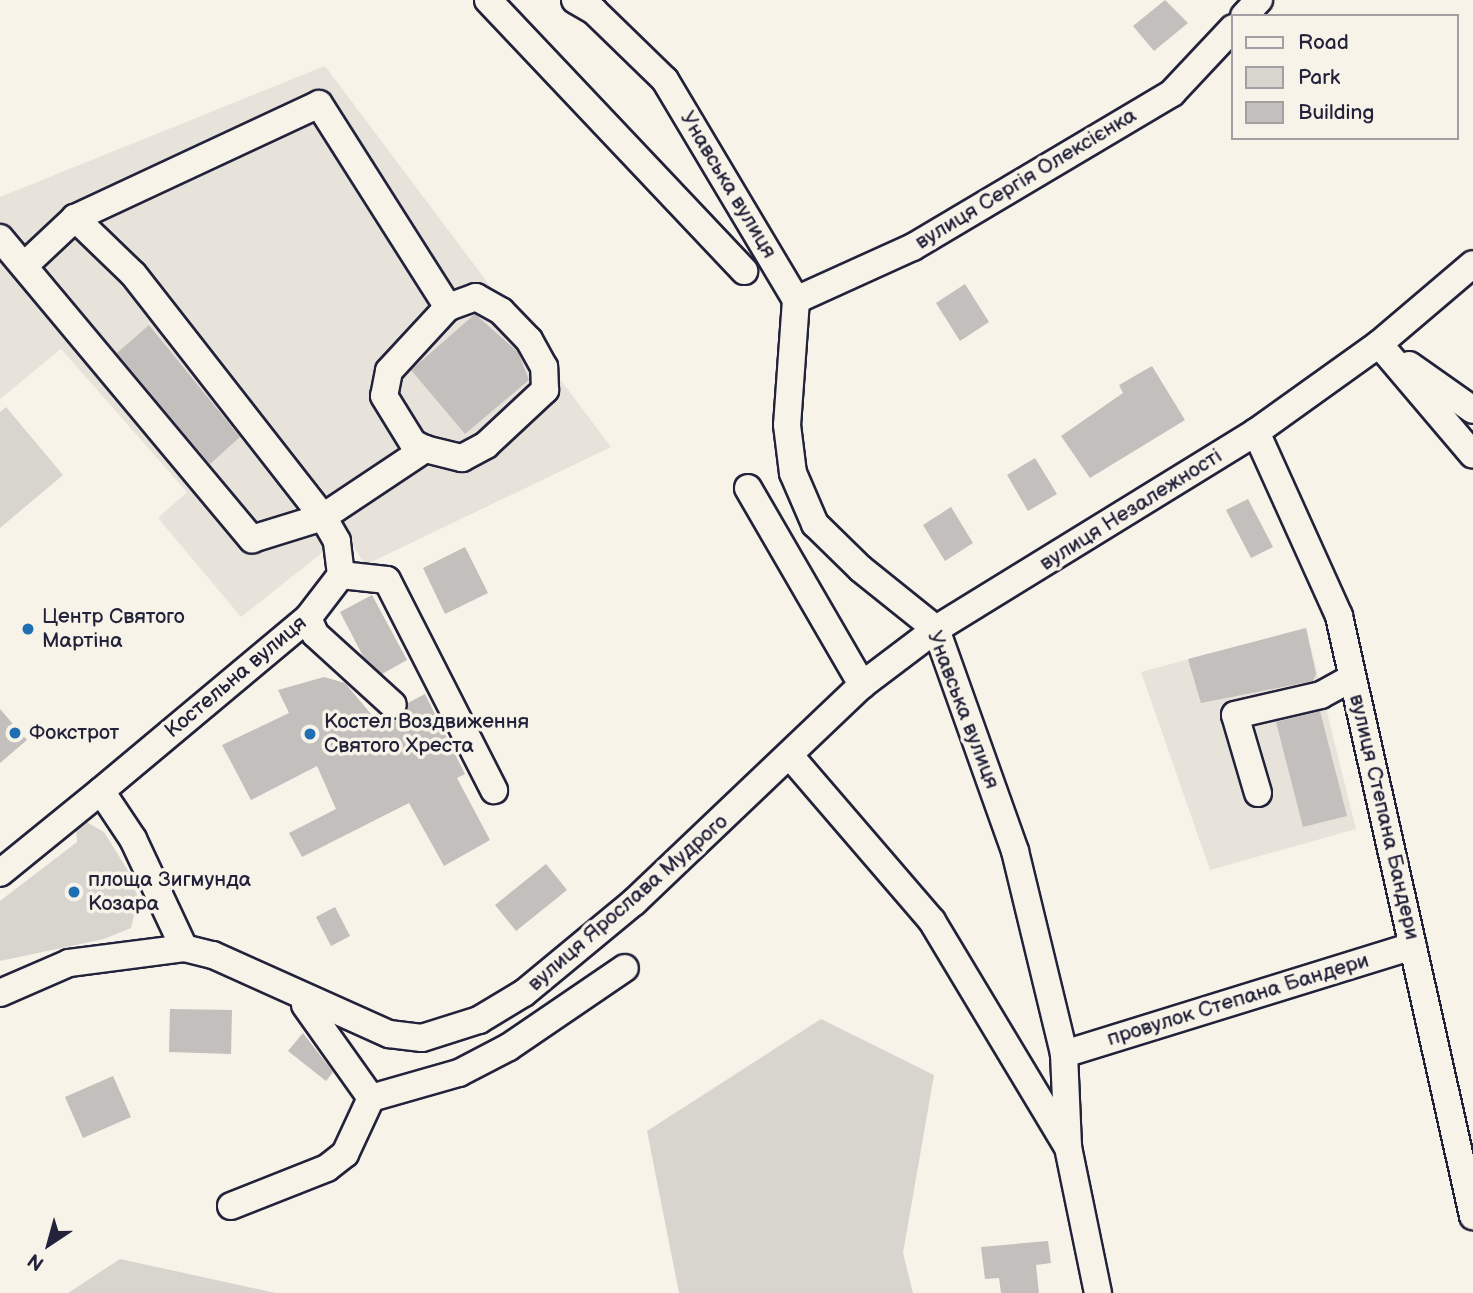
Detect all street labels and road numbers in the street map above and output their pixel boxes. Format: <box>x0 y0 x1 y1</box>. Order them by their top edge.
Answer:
street label: вулиця Сергія Олексієнка <box>911 103 1141 255</box>
street label: Унавська вулиця <box>674 107 782 263</box>
street label: вулиця Незалежності <box>1035 444 1227 576</box>
street label: Костельна вулиця <box>160 610 312 744</box>
street label: Унавська вулиця <box>921 628 1005 792</box>
street label: вулиця Степана Бандери <box>1343 692 1425 942</box>
street label: вулиця Ярослава Мудрого <box>523 809 733 997</box>
street label: провулок Степана Бандери <box>1104 948 1372 1052</box>

